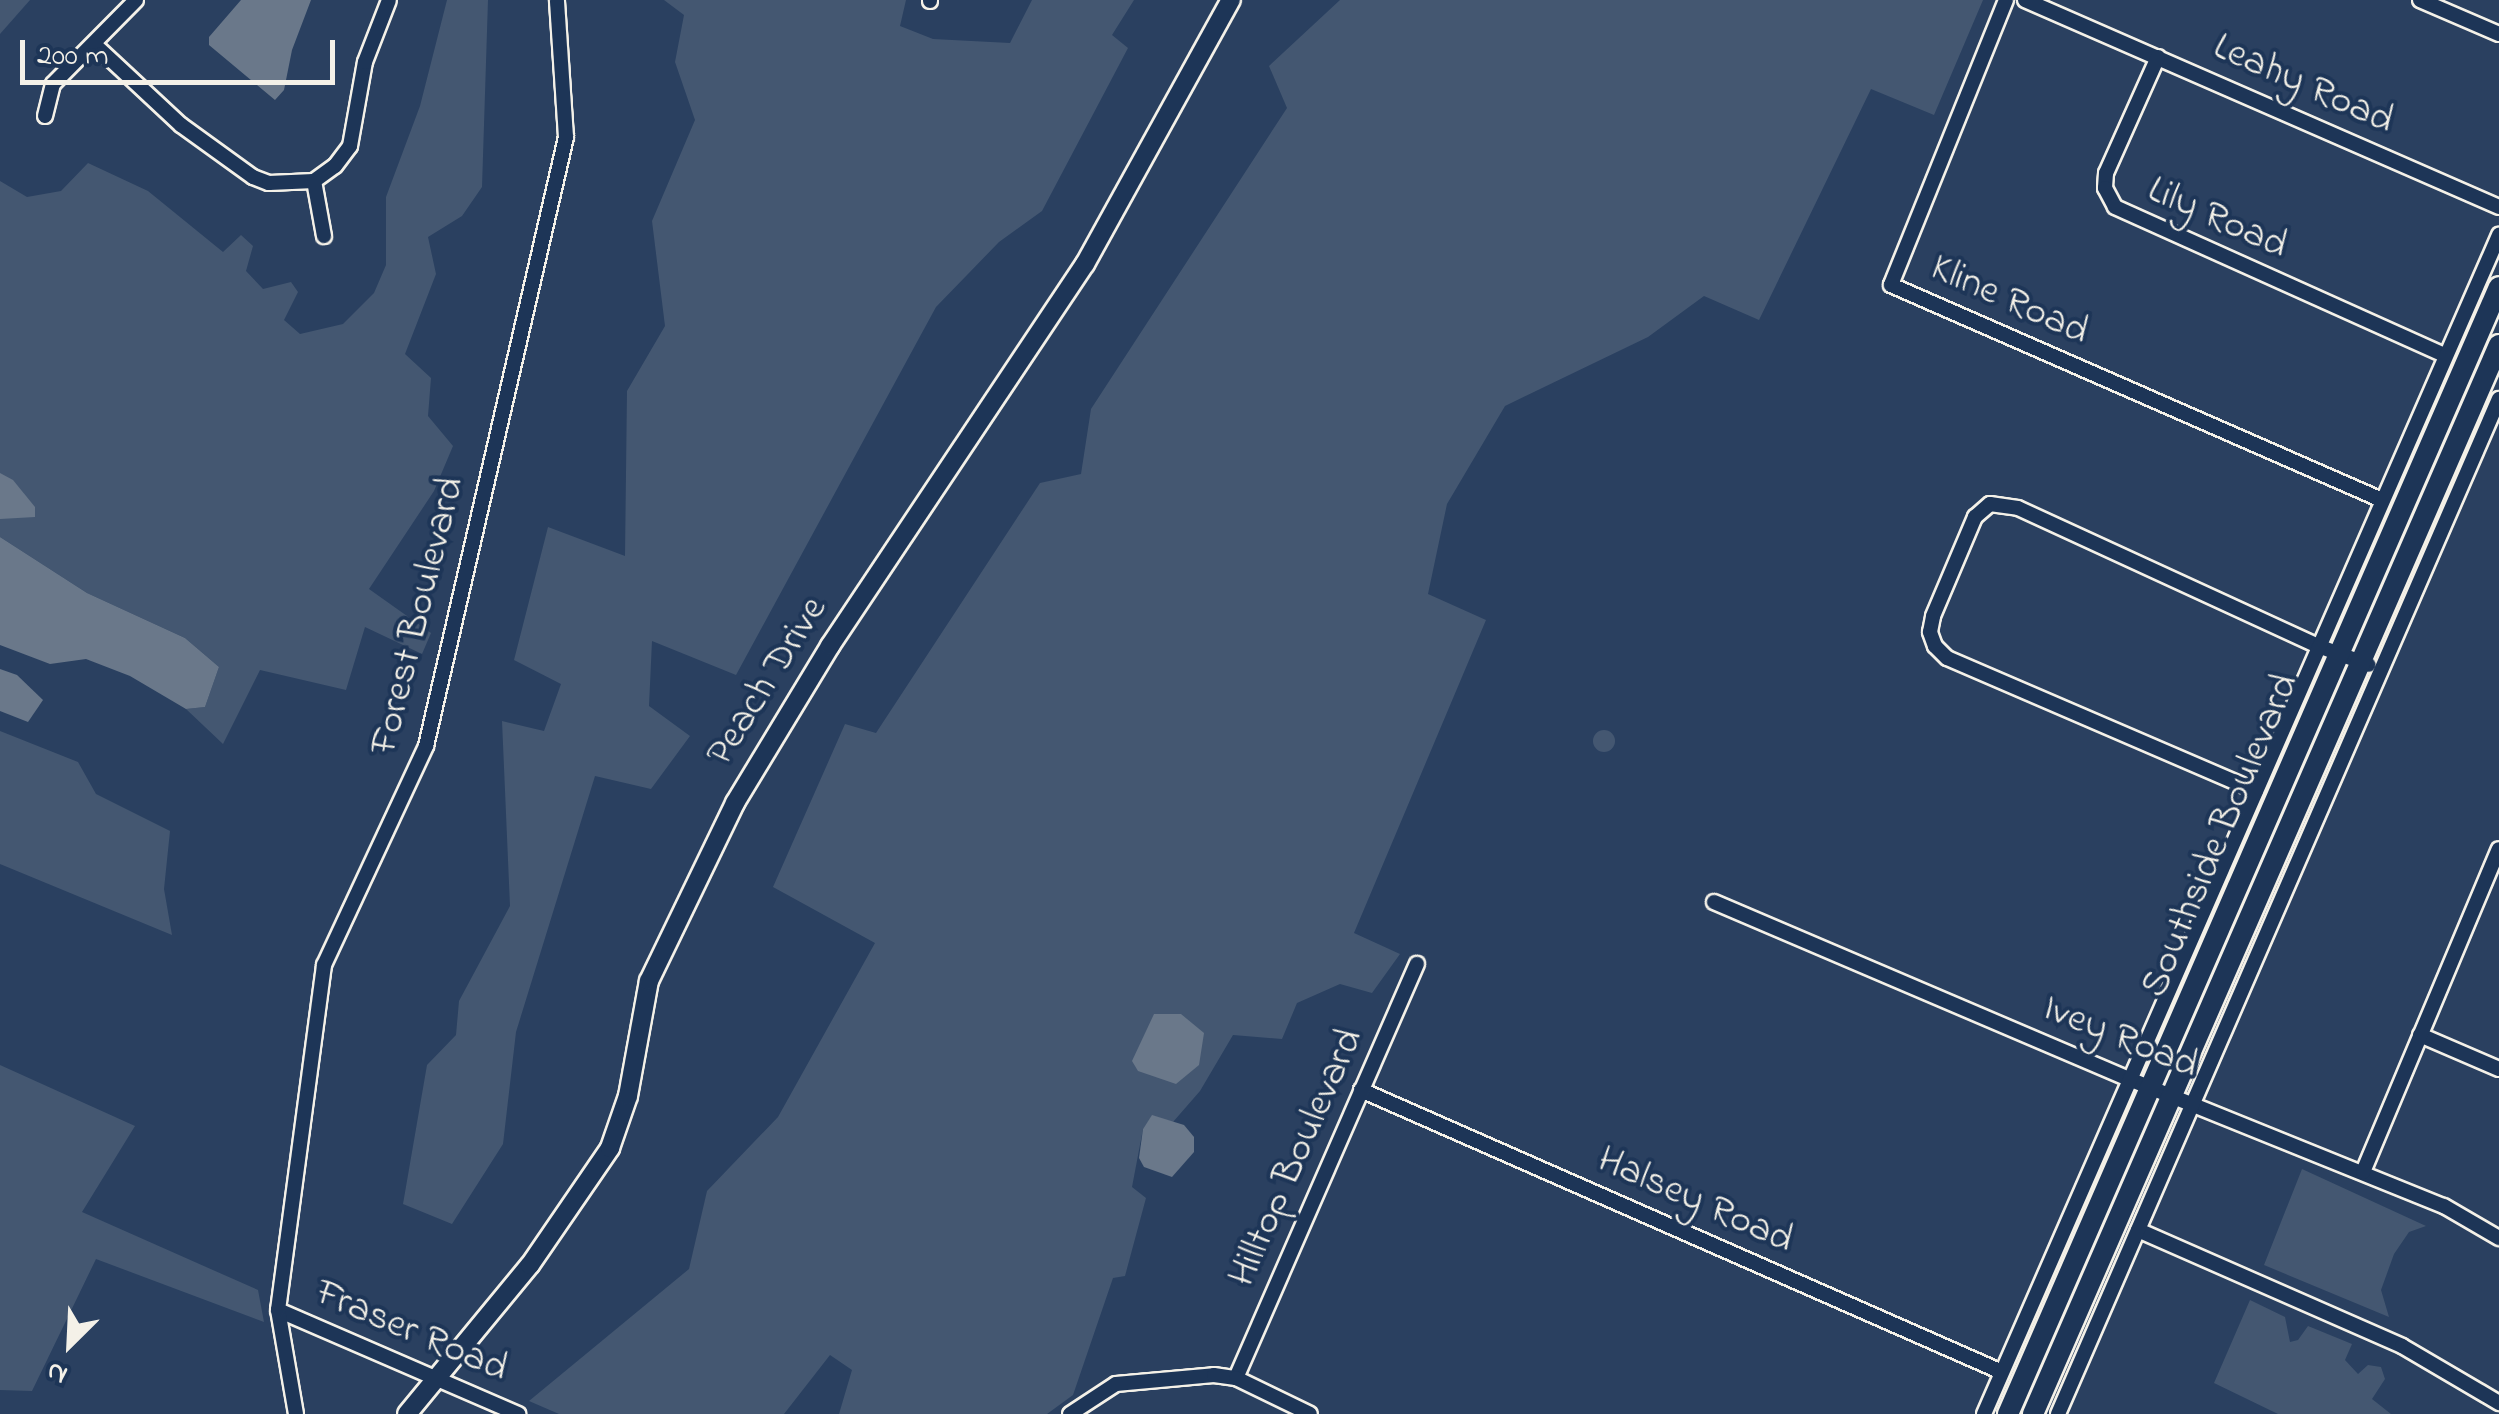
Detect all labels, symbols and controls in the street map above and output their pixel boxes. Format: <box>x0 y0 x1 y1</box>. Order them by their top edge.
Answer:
scale bar <box>25 20 340 82</box>
street label: Leahy Road <box>2205 24 2401 146</box>
text: 200 m <box>37 35 109 79</box>
street label: Lily Road <box>2140 167 2294 271</box>
street label: Kline Road <box>1923 245 2095 357</box>
street label: Forest Boulevard <box>361 472 477 760</box>
street label: Peach Drive <box>697 588 839 776</box>
street label: Southside Boulevard <box>2131 667 2311 1005</box>
street label: Ivey Road <box>2035 985 2205 1091</box>
street label: Hilltop Boulevard <box>1219 1022 1375 1294</box>
street label: Halsey Road <box>1590 1137 1800 1265</box>
street label: Fraser Road <box>308 1270 514 1394</box>
north arrow <box>20 1294 120 1394</box>
text: N <box>41 1349 75 1394</box>

